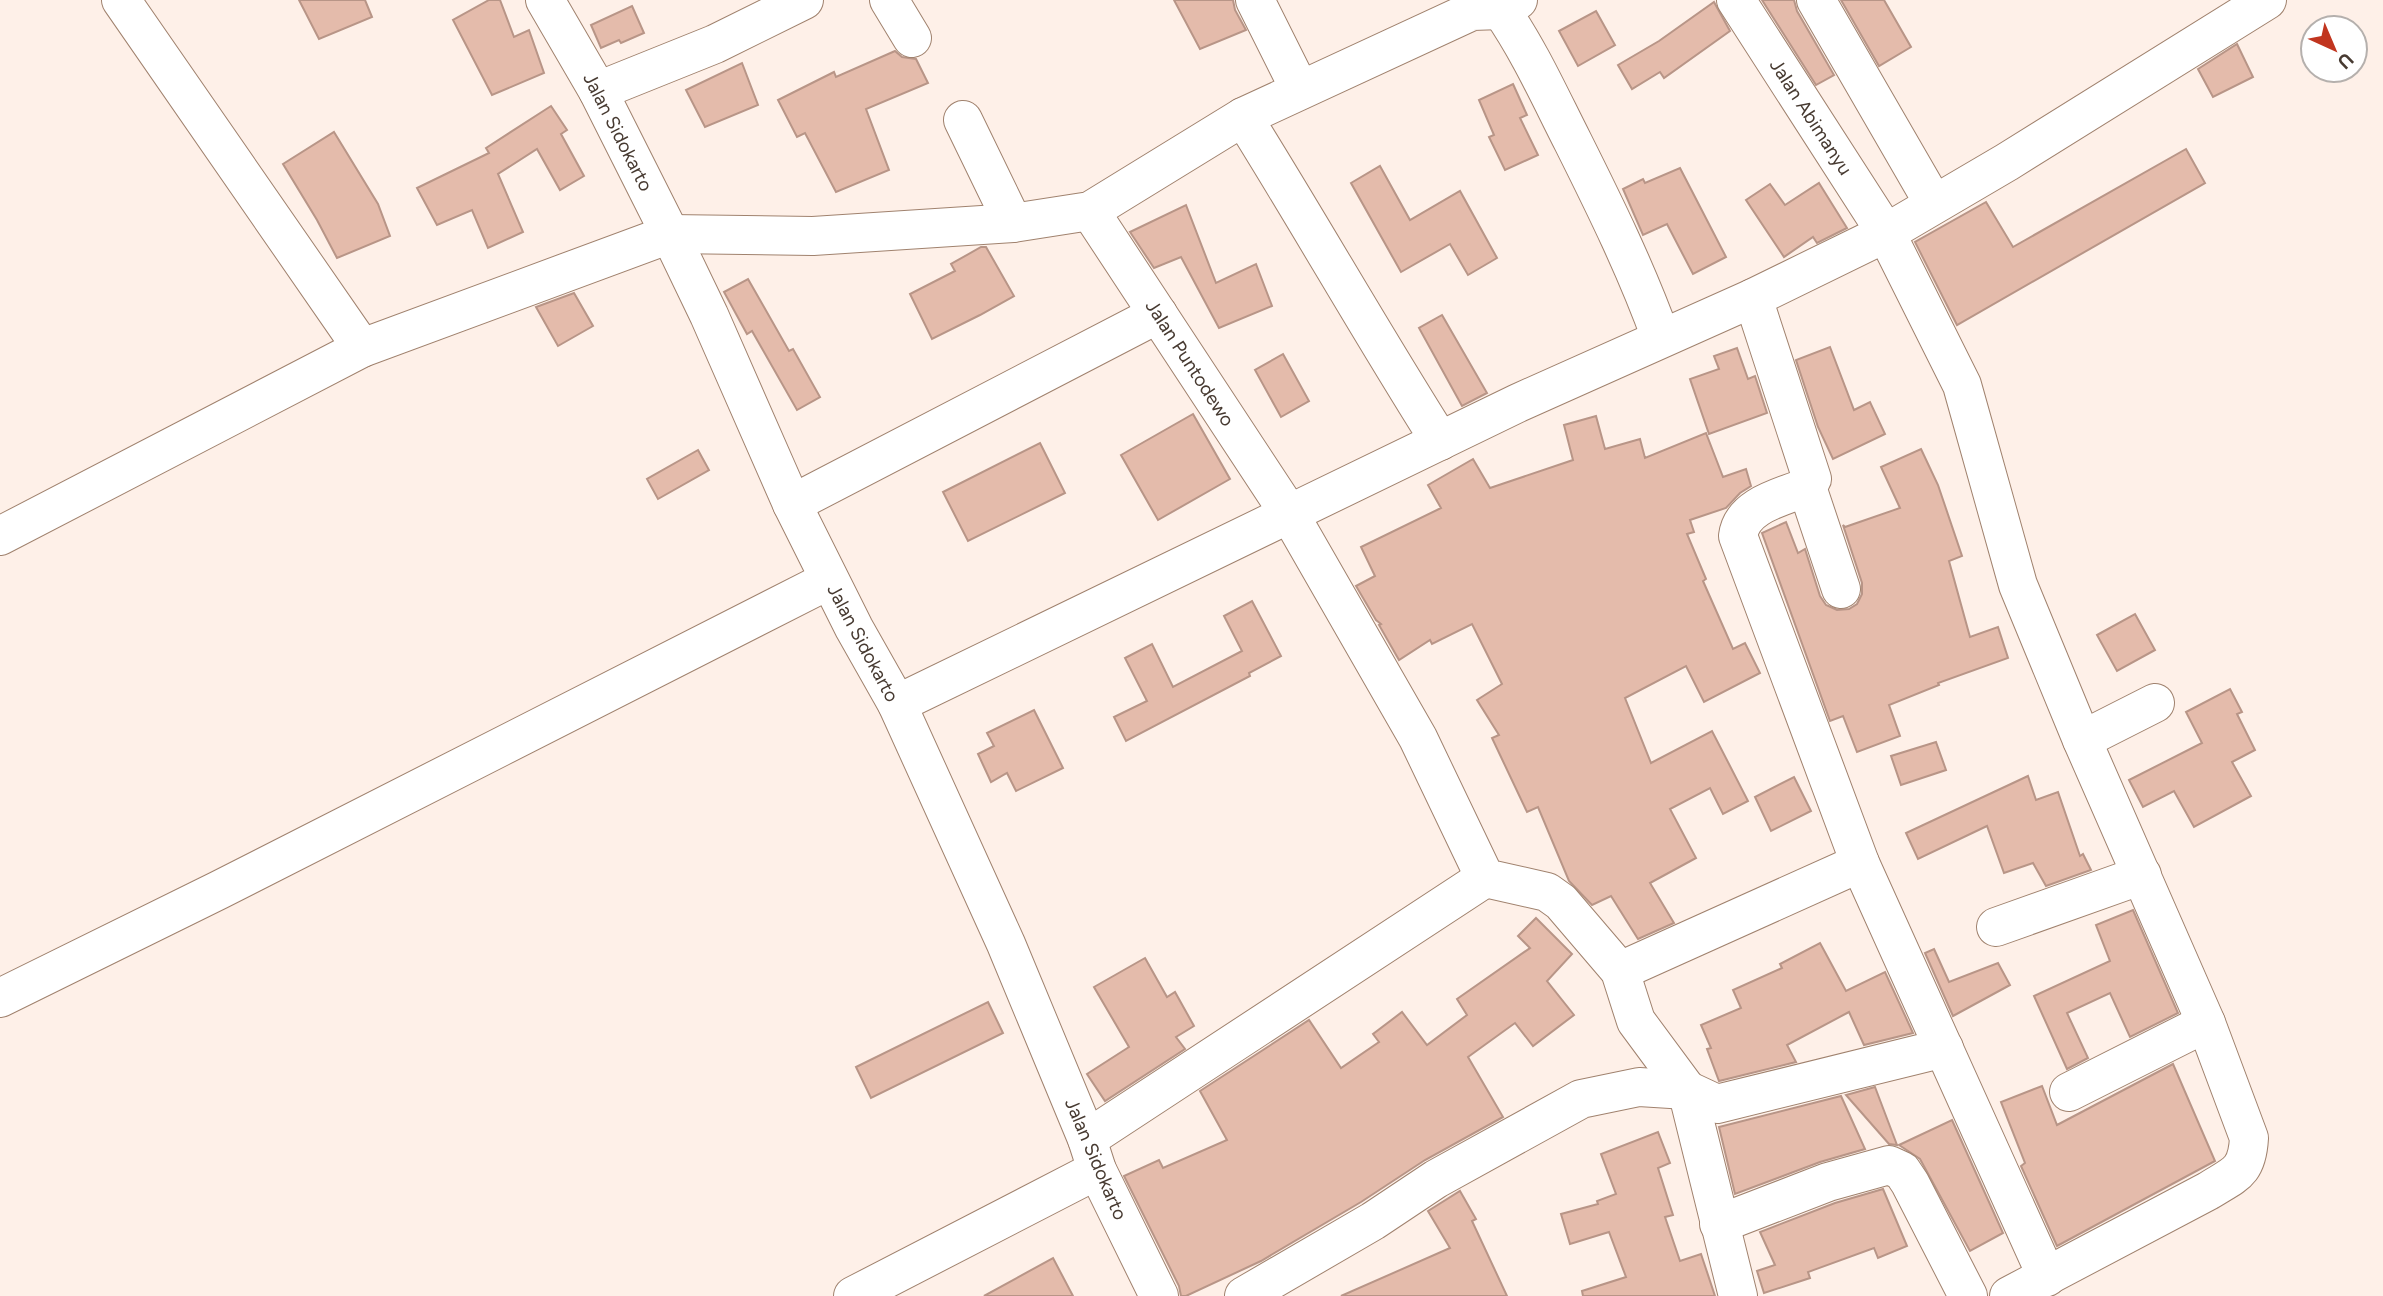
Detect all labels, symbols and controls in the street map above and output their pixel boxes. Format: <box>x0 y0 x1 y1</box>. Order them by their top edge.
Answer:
north arrow <box>2299 14 2369 84</box>
text: U <box>2333 48 2358 74</box>
street label: Jalan Abimanyu <box>1765 55 1857 179</box>
street label: Jalan Sidokarto <box>578 69 658 195</box>
street label: Jalan Puntodewo <box>1141 296 1239 430</box>
street label: Jalan Sidokarto <box>822 580 904 706</box>
street label: Jalan Sidokarto <box>1060 1095 1132 1223</box>

